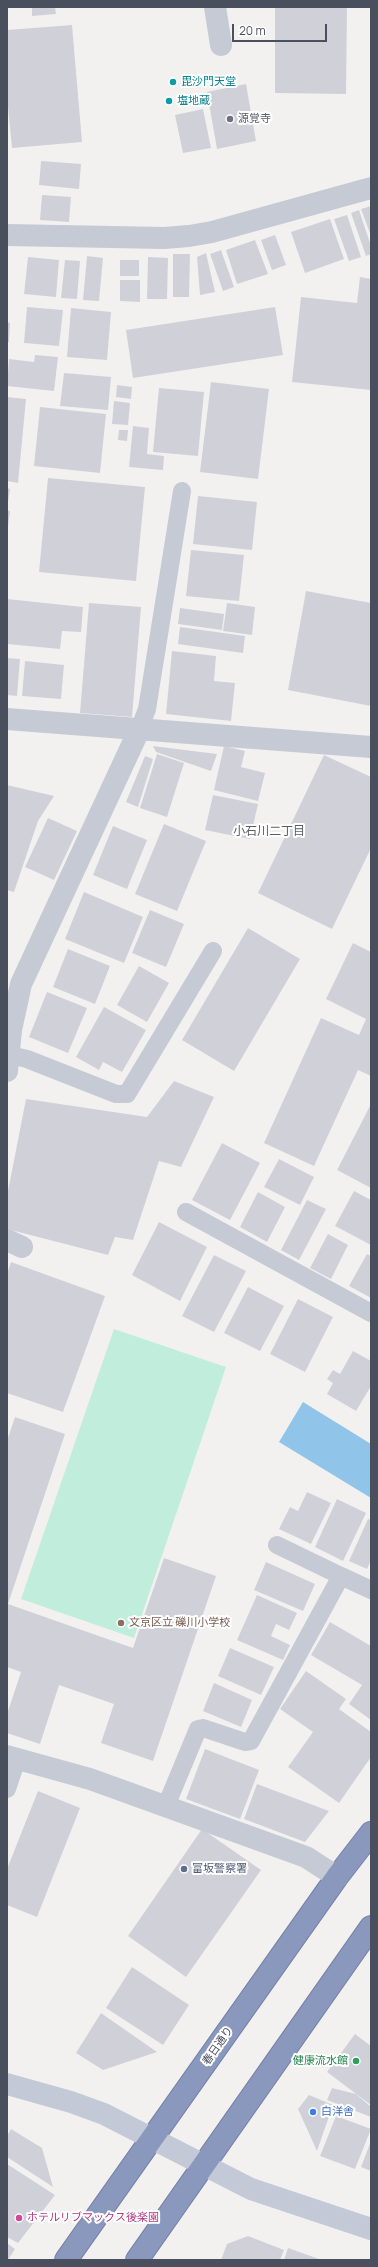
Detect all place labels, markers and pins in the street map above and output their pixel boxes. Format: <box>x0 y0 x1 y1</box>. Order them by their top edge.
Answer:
place label: 毘沙門天堂 <box>181 75 236 89</box>
marker: 毘沙門天堂 <box>168 77 178 87</box>
place label: 塩地蔵 <box>177 94 210 108</box>
marker: 塩地蔵 <box>164 96 174 106</box>
place label: 源覚寺 <box>238 112 271 126</box>
marker: 源覚寺 <box>225 114 235 124</box>
place label: 文京区立 礫川小学校 <box>129 1616 230 1630</box>
marker: 文京区立 礫川小学校 <box>116 1618 126 1628</box>
place label: 富坂警察署 <box>192 1862 247 1876</box>
marker: 富坂警察署 <box>179 1864 189 1874</box>
place label: 健康流水館 <box>293 2054 348 2068</box>
marker: 健康流水館 <box>351 2056 361 2066</box>
place label: 白洋舎 <box>321 2105 354 2119</box>
marker: 白洋舎 <box>308 2107 318 2117</box>
place label: ホテルリブマックス後楽園 <box>27 2211 159 2225</box>
marker: ホテルリブマックス後楽園 <box>14 2213 24 2223</box>

